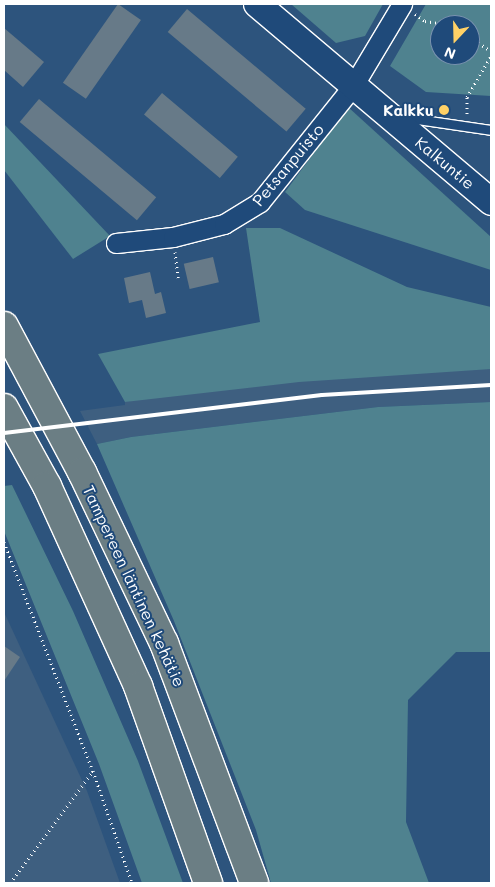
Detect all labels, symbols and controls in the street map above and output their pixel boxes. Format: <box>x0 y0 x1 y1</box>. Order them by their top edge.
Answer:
north arrow <box>430 15 480 65</box>
text: N <box>441 43 458 64</box>
place label: Kalkku <box>383 100 434 120</box>
marker: Kalkku <box>438 104 450 116</box>
street label: Petsanpuisto <box>248 120 328 210</box>
street label: Kalkuntie <box>411 133 479 193</box>
street label: Tampereen läntinen kehätie <box>79 482 189 690</box>

